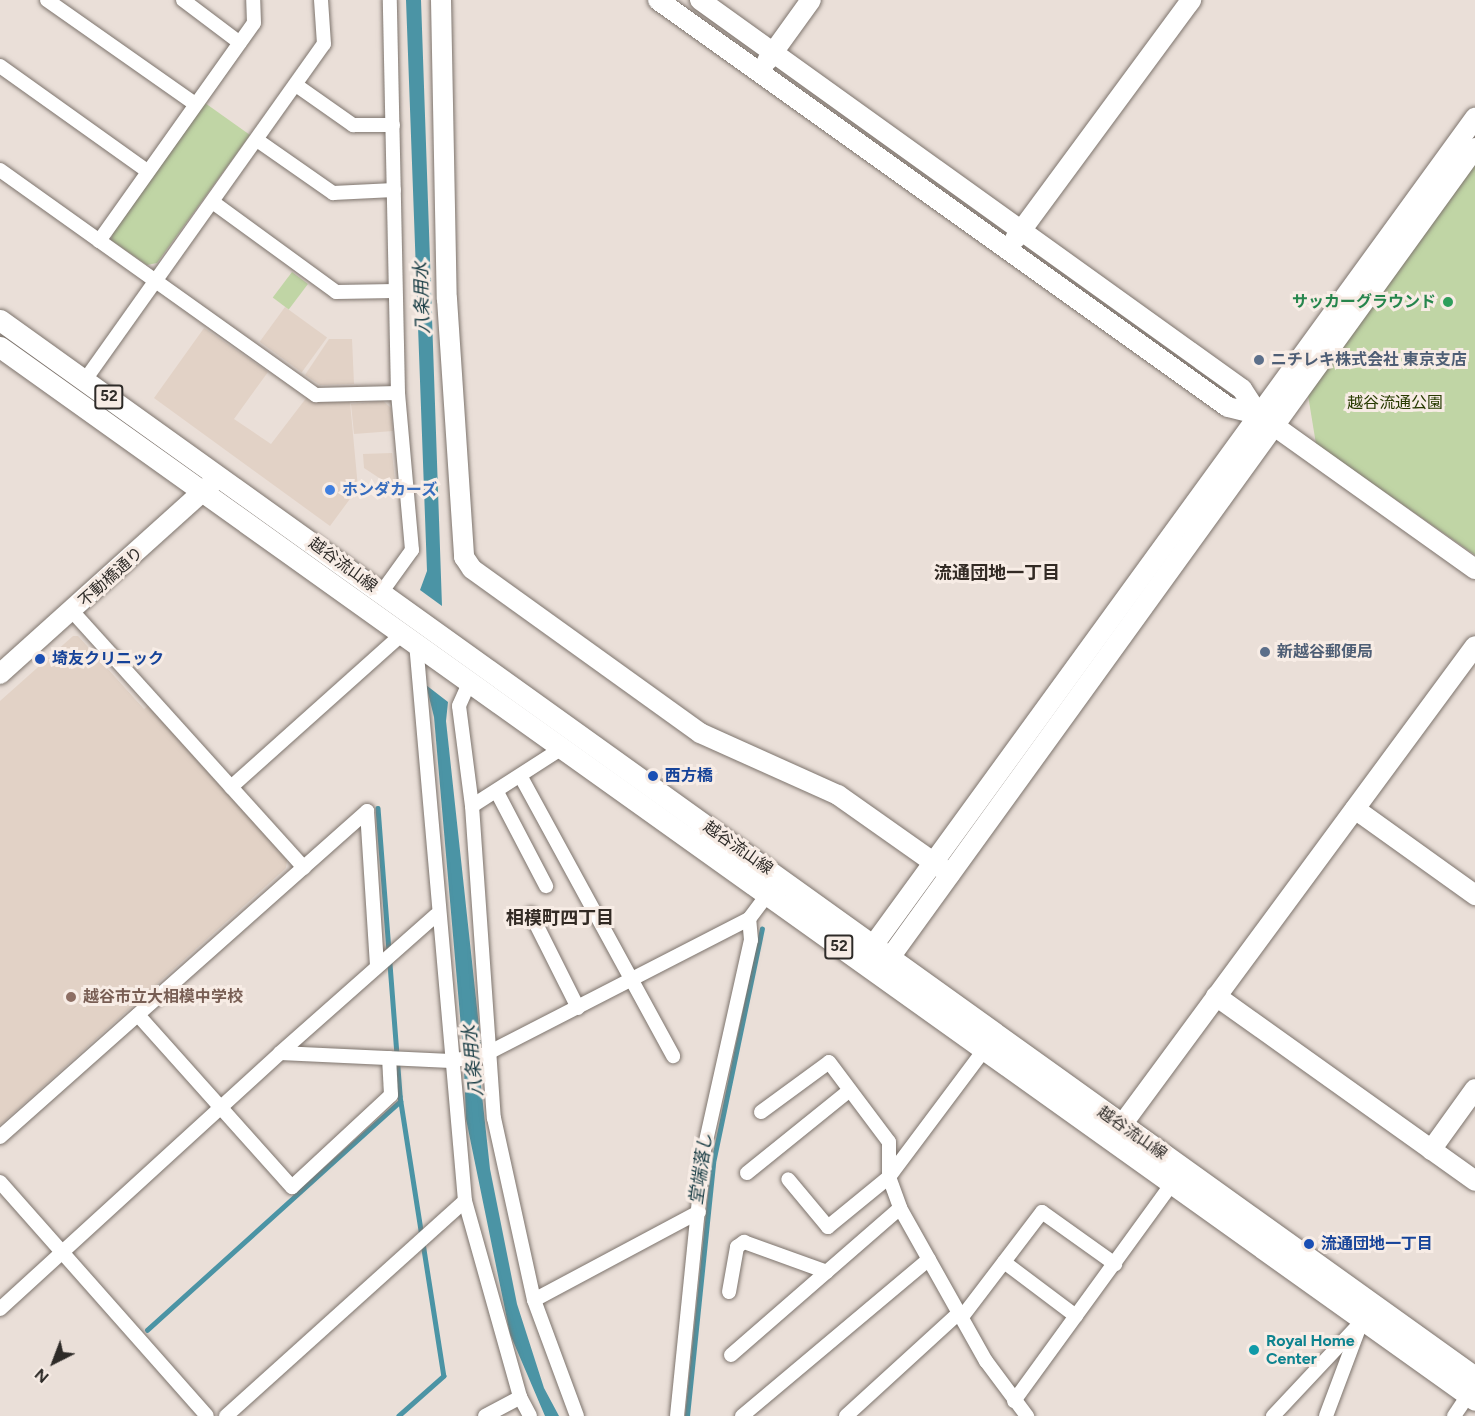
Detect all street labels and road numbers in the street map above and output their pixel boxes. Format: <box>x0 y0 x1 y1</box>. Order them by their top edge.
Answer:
road number: 52 <box>94 385 124 409</box>
street label: 越谷流山線 <box>305 534 381 596</box>
street label: 不動橋通り <box>75 543 147 611</box>
street label: 越谷流山線 <box>700 817 776 879</box>
road number: 52 <box>824 935 854 959</box>
street label: 越谷流山線 <box>1094 1102 1170 1164</box>

